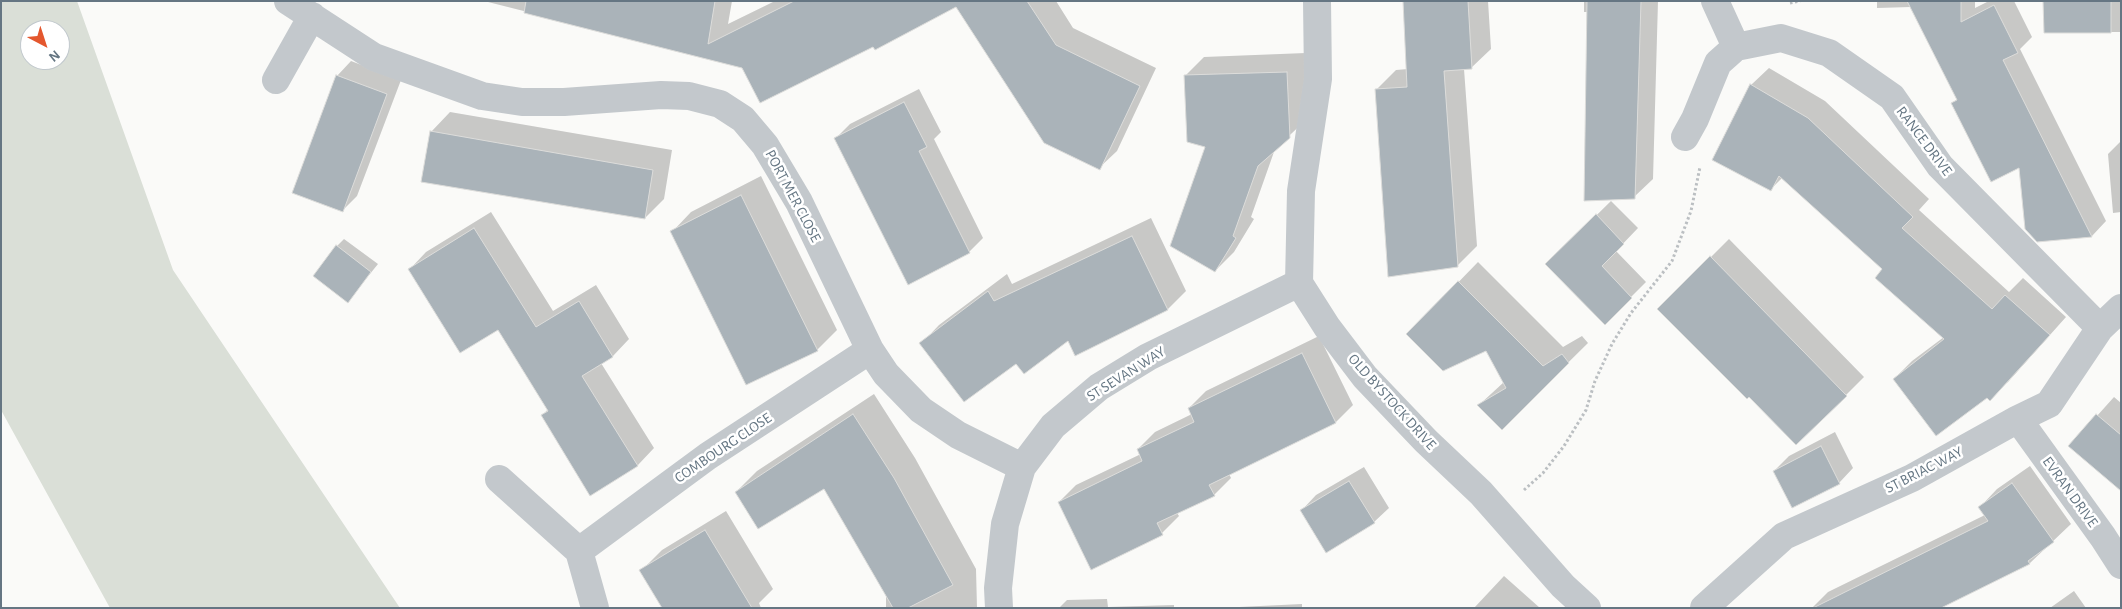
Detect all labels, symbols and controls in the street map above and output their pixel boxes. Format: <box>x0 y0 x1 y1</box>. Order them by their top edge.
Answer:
north arrow <box>20 20 70 70</box>
text: N <box>46 47 62 64</box>
street label: RANCE DRIVE <box>1892 103 1956 179</box>
street label: PORT MER CLOSE <box>761 147 825 245</box>
street label: ST SEVAN WAY <box>1083 343 1169 405</box>
street label: OLD BYSTOCK DRIVE <box>1344 350 1440 454</box>
street label: COMBOURG CLOSE <box>671 409 775 487</box>
street label: ST BRIAC WAY <box>1882 443 1966 497</box>
street label: EVRAN DRIVE <box>2038 453 2102 531</box>

